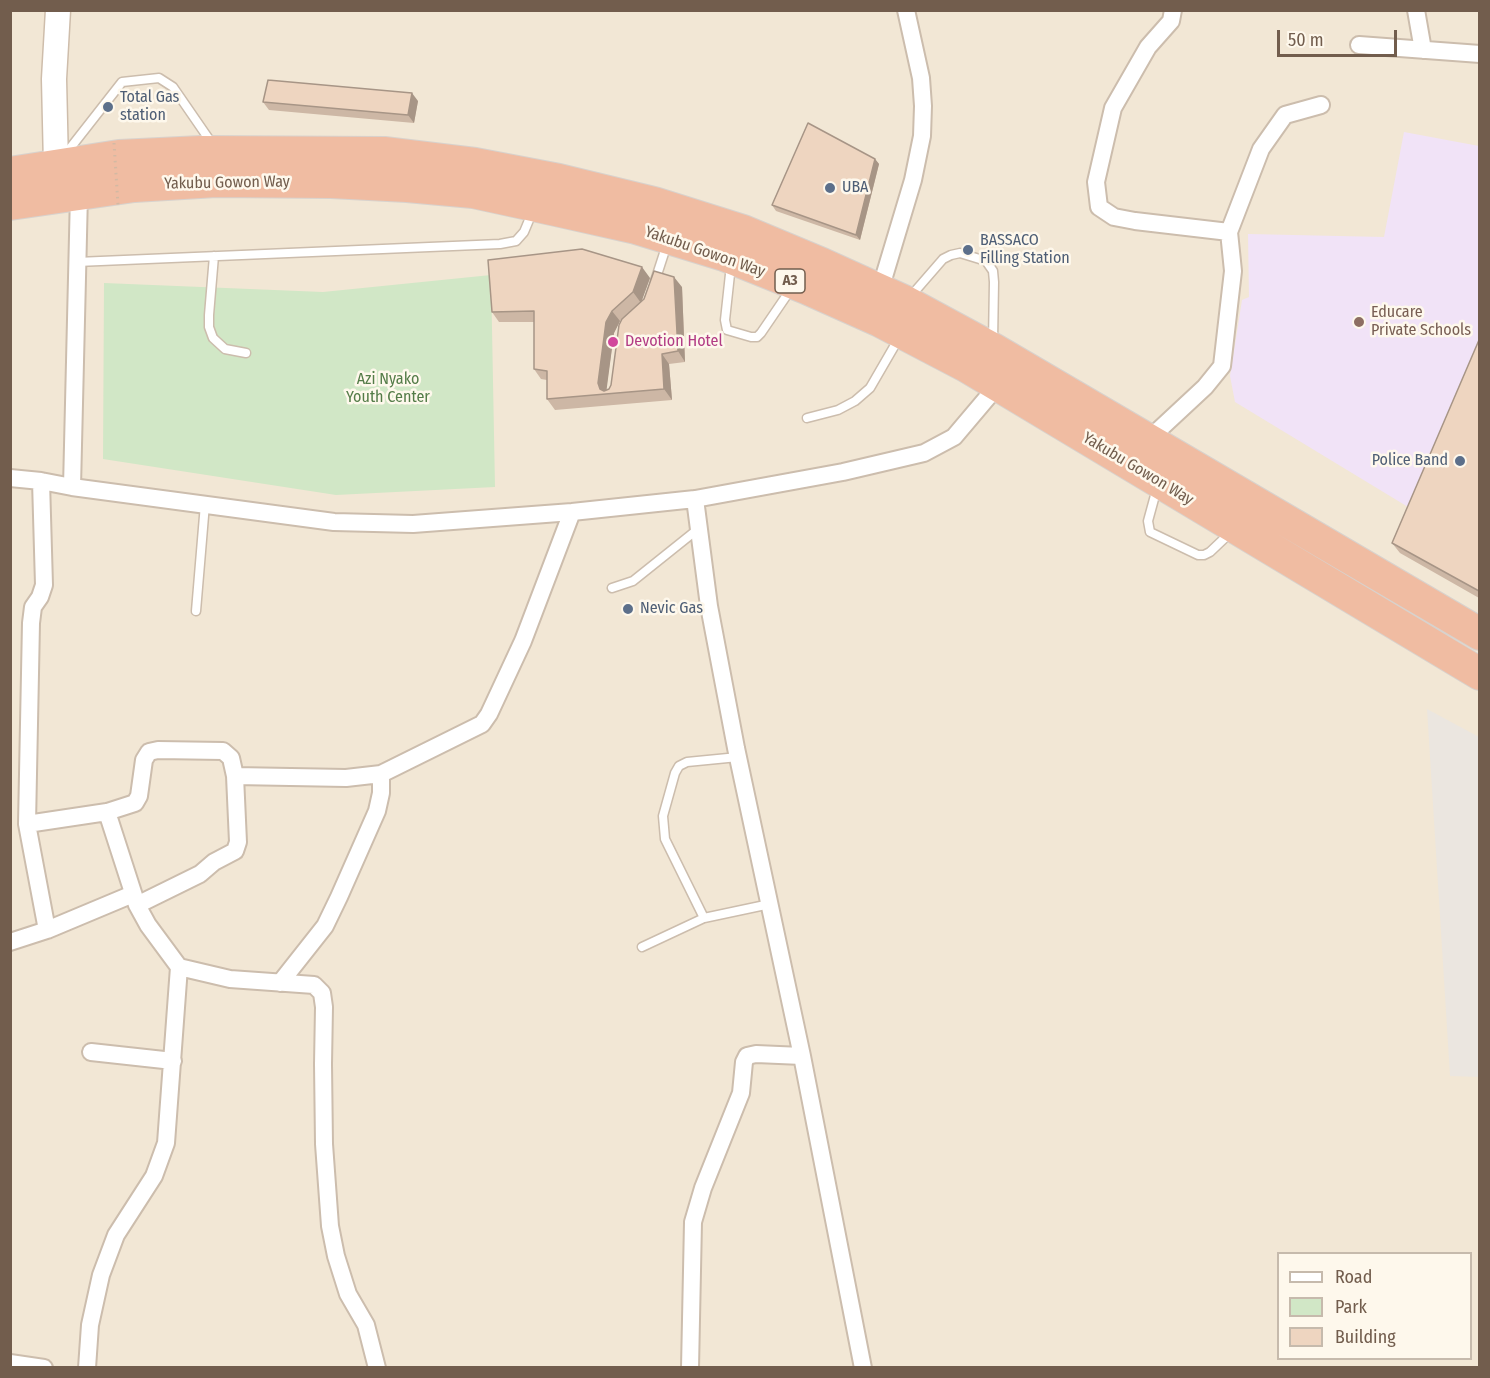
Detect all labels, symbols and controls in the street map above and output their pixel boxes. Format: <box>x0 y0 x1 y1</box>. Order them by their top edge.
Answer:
scale bar <box>1280 18 1400 56</box>
text: 50 m <box>1288 29 1324 51</box>
place label: Total Gas station <box>120 88 179 126</box>
marker: Total Gas station <box>101 100 115 114</box>
street label: Yakubu Gowon Way <box>164 172 290 194</box>
place label: UBA <box>842 178 868 198</box>
marker: UBA <box>823 181 837 195</box>
street label: Yakubu Gowon Way <box>642 222 768 282</box>
place label: BASSACO Filling Station <box>980 231 1070 269</box>
marker: BASSACO Filling Station <box>961 243 975 257</box>
road number: A3 <box>775 269 805 293</box>
place label: Educare Private Schools <box>1371 303 1471 341</box>
marker: Educare Private Schools <box>1352 315 1366 329</box>
place label: Devotion Hotel <box>625 332 723 352</box>
marker: Devotion Hotel <box>606 335 620 349</box>
park label: Azi Nyako Youth Center <box>346 370 430 408</box>
street label: Yakubu Gowon Way <box>1079 428 1197 510</box>
place label: Police Band <box>1372 451 1448 471</box>
marker: Police Band <box>1453 454 1467 468</box>
place label: Nevic Gas <box>640 599 703 619</box>
marker: Nevic Gas <box>621 602 635 616</box>
legend <box>1277 1252 1472 1360</box>
text: Road <box>1335 1266 1372 1288</box>
text: Park <box>1335 1296 1367 1318</box>
text: Building <box>1335 1326 1396 1348</box>

